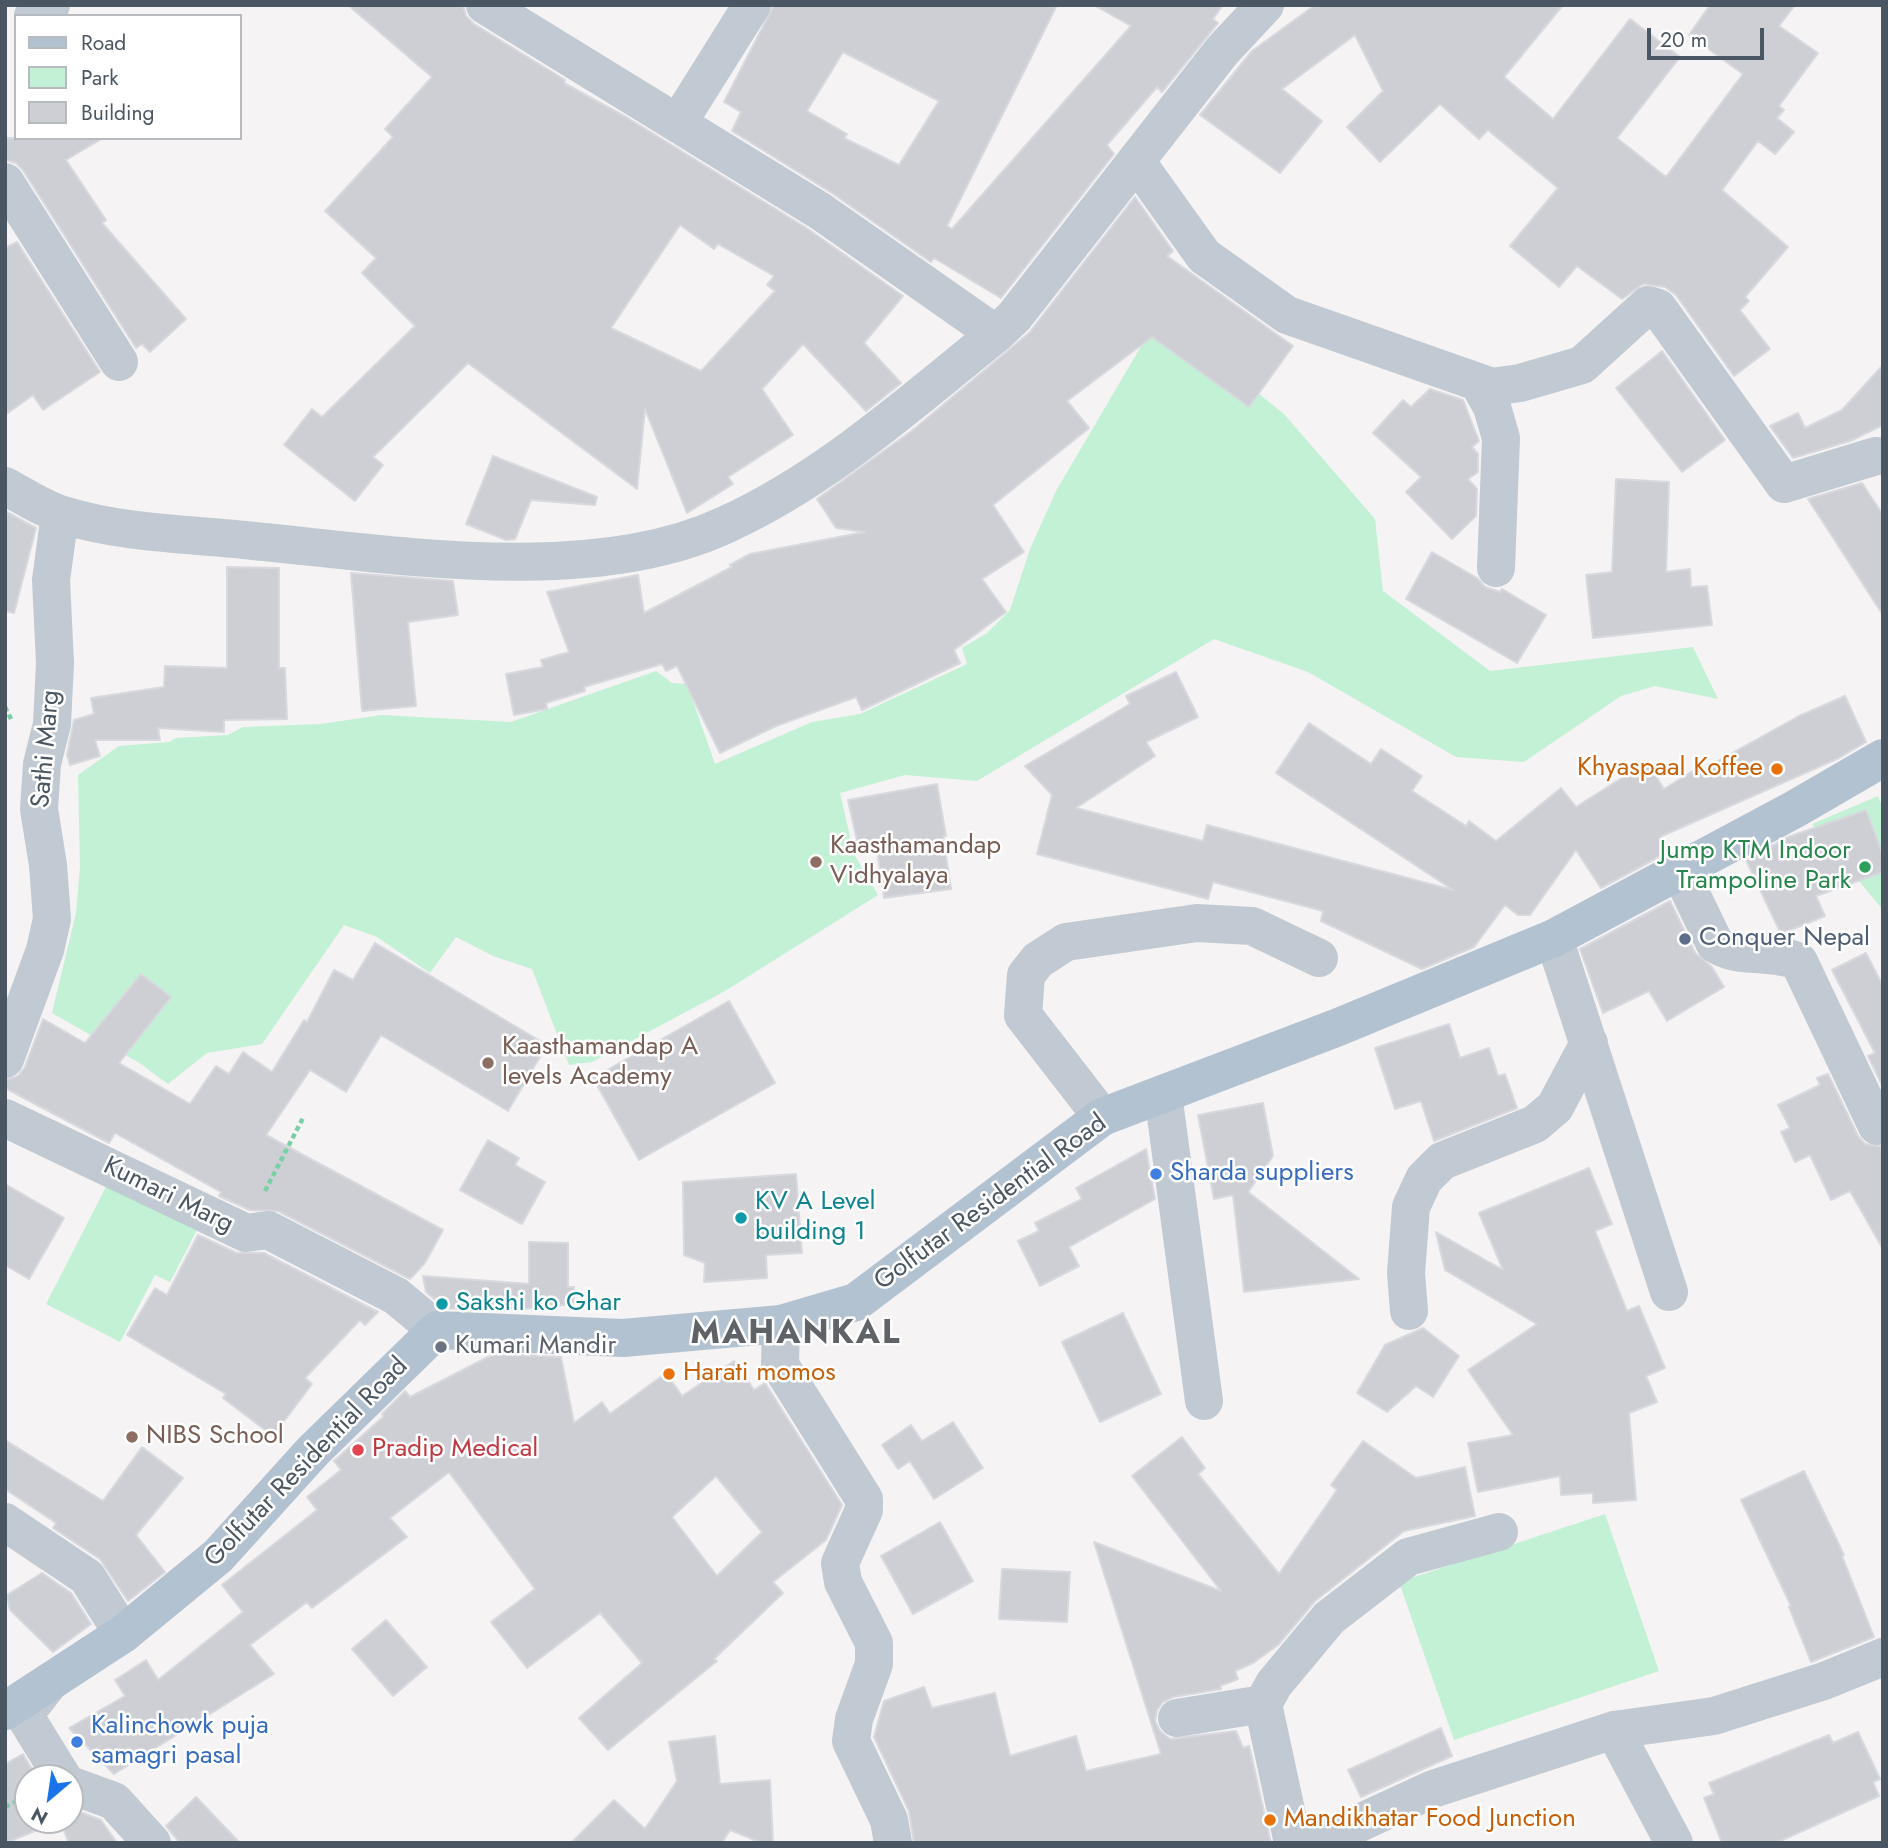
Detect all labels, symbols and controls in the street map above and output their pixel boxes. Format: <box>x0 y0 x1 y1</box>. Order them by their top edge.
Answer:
legend <box>14 14 242 140</box>
scale bar <box>1650 14 1767 58</box>
text: 20 m <box>1660 25 1707 55</box>
text: Road <box>81 28 126 58</box>
text: Park <box>81 63 118 93</box>
text: Building <box>81 98 154 128</box>
street label: Sathi Marg <box>26 689 68 809</box>
place label: Khyaspaal Koffee <box>1577 753 1763 785</box>
marker: Khyaspaal Koffee <box>1769 761 1785 777</box>
place label: Kaasthamandap Vidhyalaya <box>830 831 1001 892</box>
place label: Jump KTM Indoor Trampoline Park <box>1660 836 1851 898</box>
marker: Kaasthamandap Vidhyalaya <box>808 854 824 870</box>
marker: Jump KTM Indoor Trampoline Park <box>1857 859 1873 875</box>
place label: Conquer Nepal <box>1699 923 1870 955</box>
marker: Conquer Nepal <box>1677 931 1693 947</box>
place label: Kaasthamandap A levels Academy <box>502 1032 698 1094</box>
marker: Kaasthamandap A levels Academy <box>480 1055 496 1071</box>
street label: Golfutar Residential Road <box>869 1108 1113 1298</box>
street label: Kumari Marg <box>98 1151 238 1241</box>
place label: Sharda suppliers <box>1170 1158 1354 1190</box>
marker: Sharda suppliers <box>1148 1166 1164 1182</box>
place label: KV A Level building 1 <box>755 1187 876 1248</box>
marker: KV A Level building 1 <box>733 1210 749 1226</box>
place label: Sakshi ko Ghar <box>456 1288 621 1320</box>
marker: Sakshi ko Ghar <box>434 1296 450 1312</box>
district label: MAHANKAL <box>692 1315 900 1355</box>
place label: Kumari Mandir <box>455 1331 617 1363</box>
marker: Kumari Mandir <box>433 1339 449 1355</box>
street label: Golfutar Residential Road <box>199 1352 415 1574</box>
place label: Harati momos <box>683 1358 836 1390</box>
marker: Harati momos <box>661 1366 677 1382</box>
place label: NIBS School <box>146 1421 284 1453</box>
marker: NIBS School <box>124 1429 140 1445</box>
place label: Pradip Medical <box>372 1434 538 1466</box>
marker: Pradip Medical <box>350 1442 366 1458</box>
place label: Kalinchowk puja samagri pasal <box>91 1711 269 1772</box>
marker: Kalinchowk puja samagri pasal <box>69 1734 85 1750</box>
north arrow <box>14 1764 84 1834</box>
text: N <box>26 1801 53 1832</box>
place label: Mandikhatar Food Junction <box>1284 1804 1576 1836</box>
marker: Mandikhatar Food Junction <box>1262 1812 1278 1828</box>

